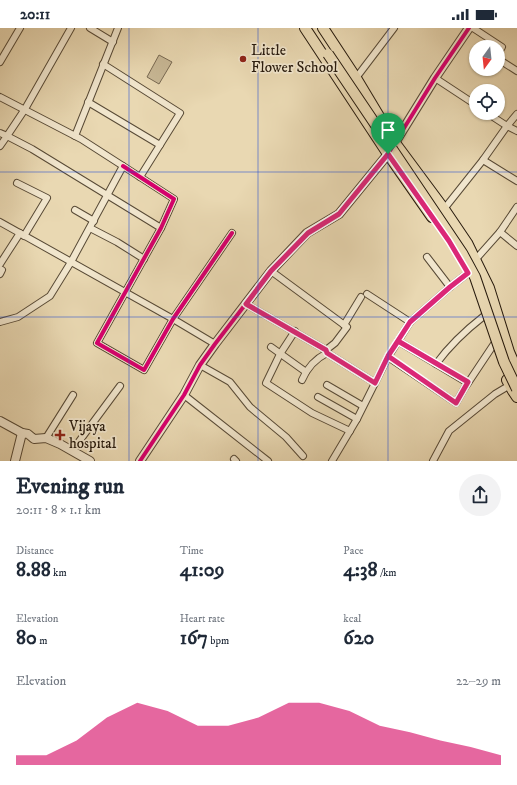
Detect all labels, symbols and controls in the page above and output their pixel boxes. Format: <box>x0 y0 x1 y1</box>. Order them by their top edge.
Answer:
text: 20:11 <box>20 5 50 24</box>
north arrow <box>469 40 505 76</box>
map controls <box>469 40 505 120</box>
place label: Little Flower School <box>251 41 338 77</box>
marker: Little Flower School <box>238 54 248 64</box>
button: locate <box>469 84 505 120</box>
pin <box>371 113 405 154</box>
icon: arrive <box>377 119 399 141</box>
place label: Vijaya hospital <box>68 417 117 453</box>
marker: Vijaya hospital <box>54 429 66 441</box>
text: Evening run <box>16 473 124 500</box>
button: share <box>459 474 501 516</box>
text: 20:11 · 8 × 1.1 km <box>16 502 101 518</box>
text: Distance <box>16 544 54 558</box>
text: Time <box>180 544 204 558</box>
text: Pace <box>343 544 364 558</box>
text: 8.88 <box>16 558 51 583</box>
text: 41:09 <box>180 558 224 583</box>
text: 4:38 <box>343 558 378 583</box>
text: km <box>51 566 67 580</box>
text: /km <box>378 566 397 580</box>
text: Elevation <box>16 612 59 626</box>
text: Heart rate <box>180 612 225 626</box>
text: kcal <box>343 612 361 626</box>
text: 80 <box>16 626 37 651</box>
text: 167 <box>180 626 208 651</box>
text: 620 <box>343 626 374 651</box>
text: m <box>37 634 47 648</box>
text: bpm <box>208 634 229 648</box>
text: Elevation <box>16 673 66 689</box>
text: 22–29 m <box>456 673 501 689</box>

